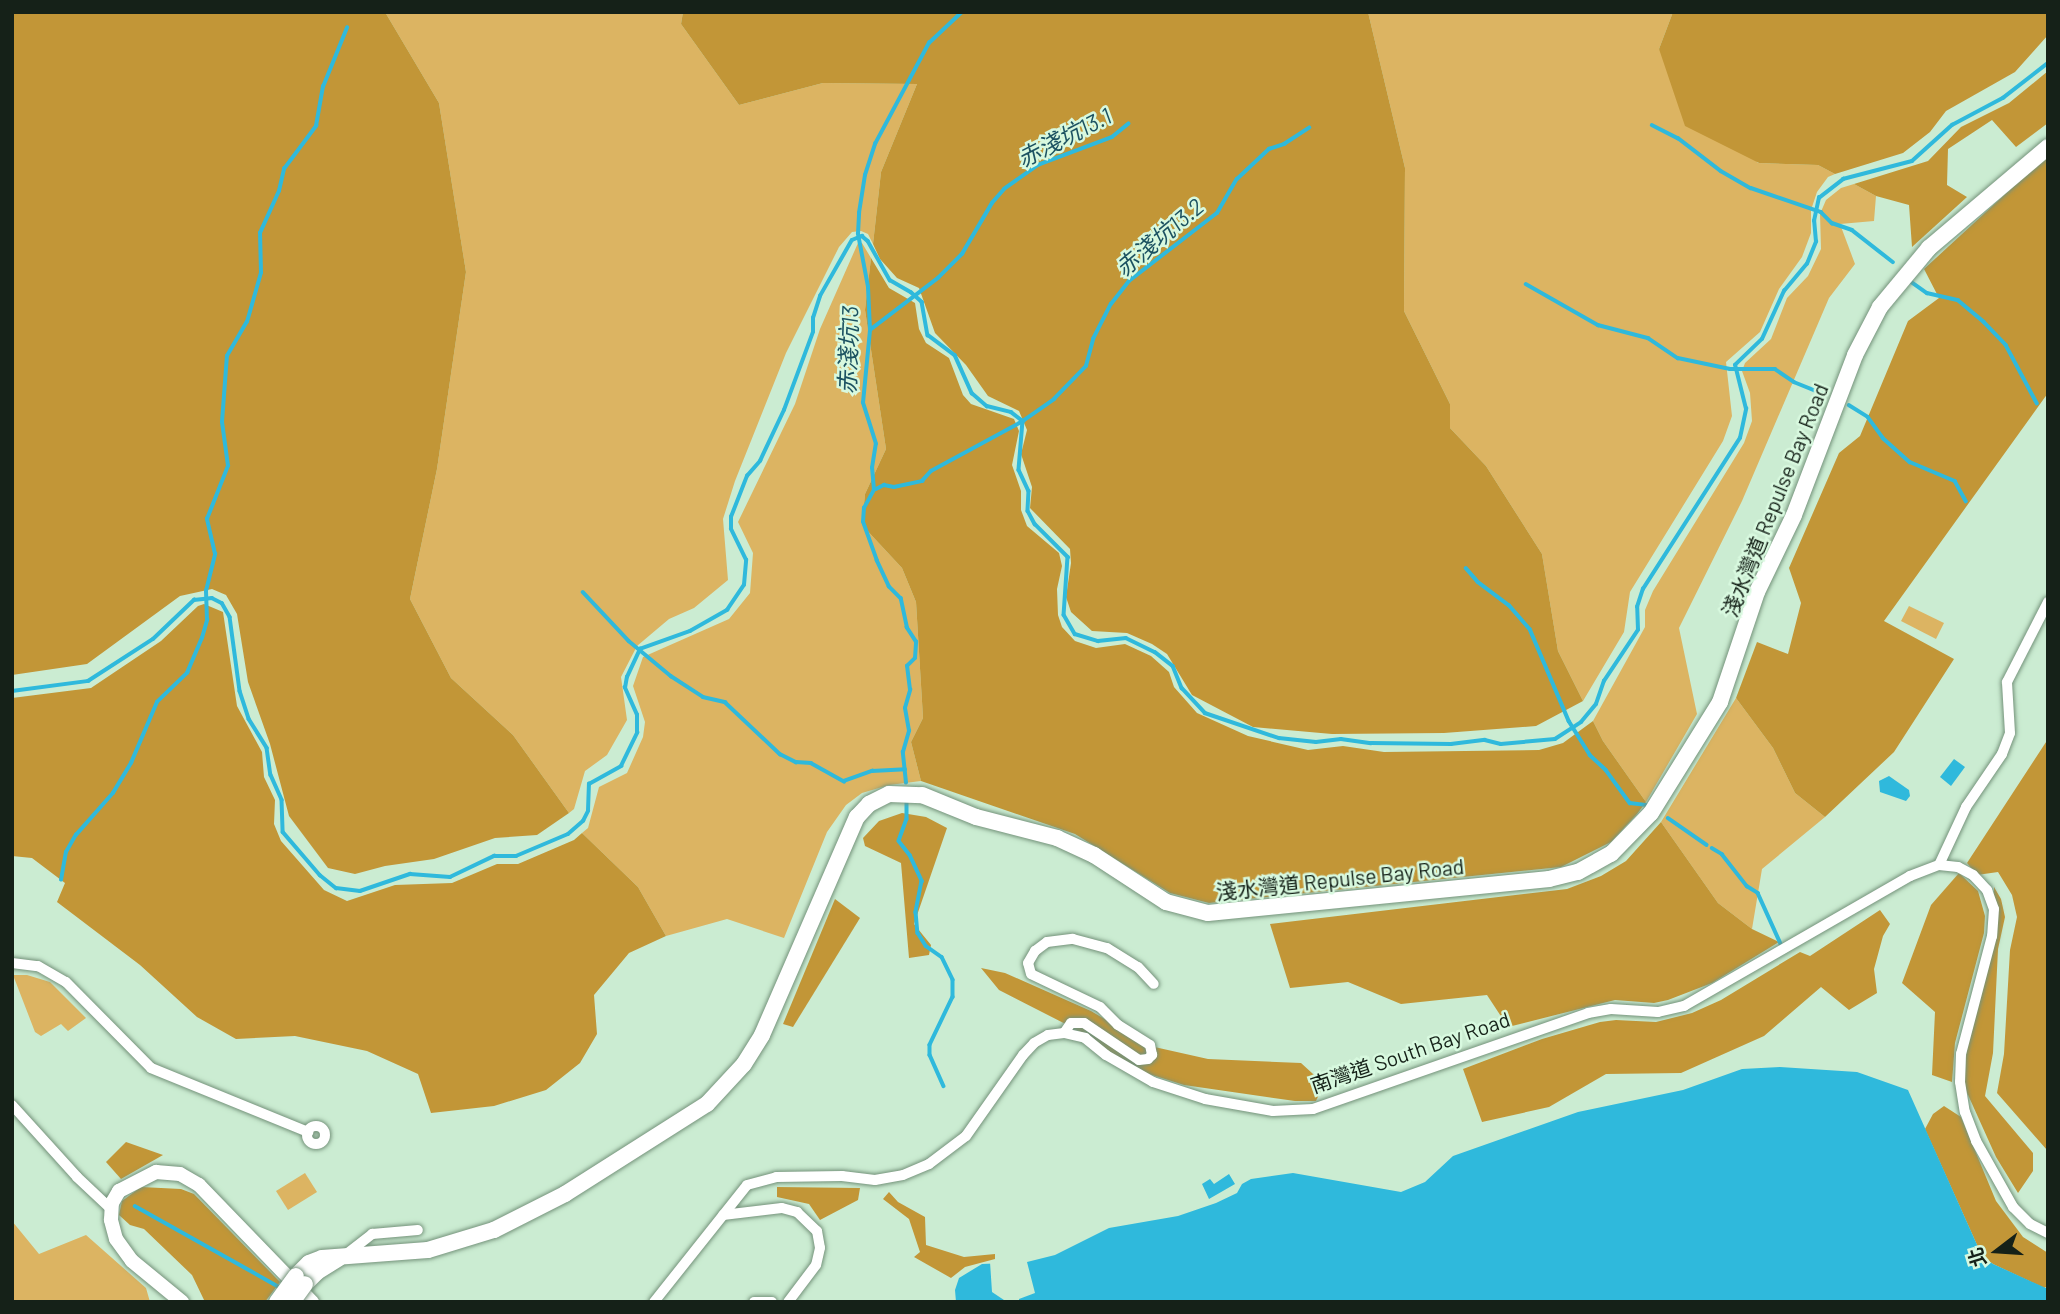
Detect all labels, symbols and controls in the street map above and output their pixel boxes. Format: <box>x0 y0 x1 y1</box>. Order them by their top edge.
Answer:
water label: 赤淺坑13.1 <box>1012 101 1116 173</box>
water label: 赤淺坑13.2 <box>1109 192 1209 282</box>
water label: 赤淺坑13 <box>833 305 863 395</box>
street label: 淺水灣道 Repulse Bay Road <box>1717 380 1833 620</box>
street label: 淺水灣道 Repulse Bay Road <box>1215 853 1465 905</box>
street label: 南灣道 South Bay Road <box>1307 1006 1513 1098</box>
north arrow <box>1962 1216 2032 1286</box>
text: 北 <box>1963 1245 1990 1270</box>

